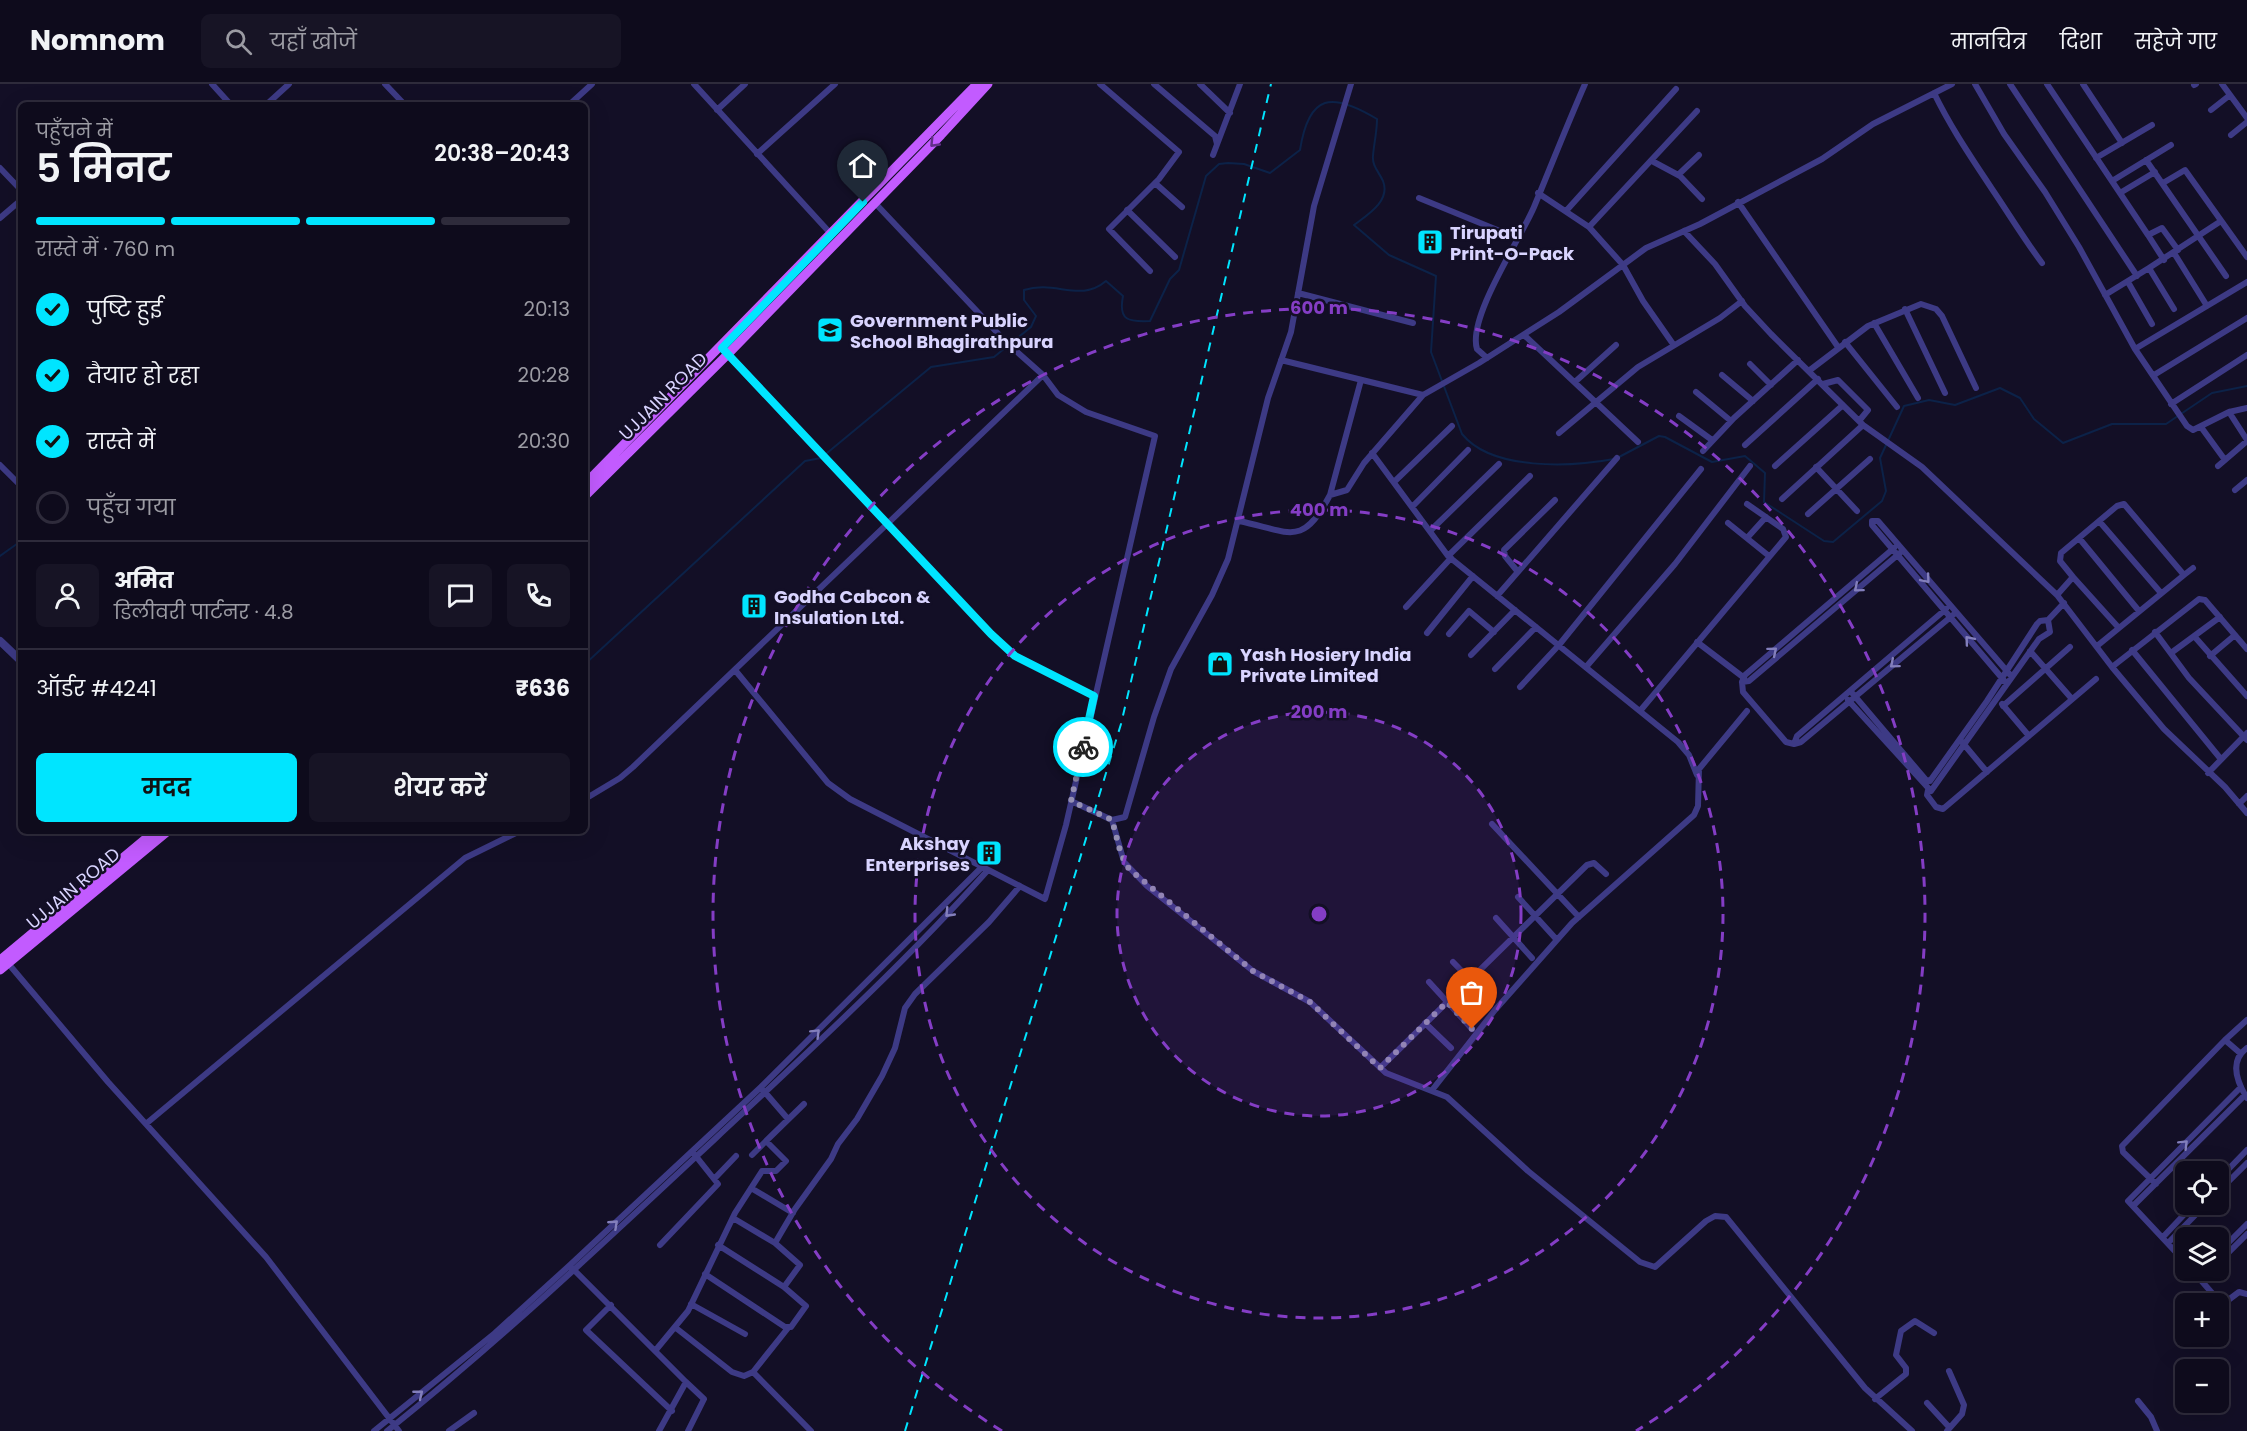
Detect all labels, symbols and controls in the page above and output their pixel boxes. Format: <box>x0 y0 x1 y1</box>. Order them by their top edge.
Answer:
search box <box>201 14 621 68</box>
text: Nomnom <box>30 21 165 60</box>
icon: search <box>222 25 255 58</box>
text: यहाँ खोजें <box>270 26 357 57</box>
text: मानचित्र <box>1951 27 2027 56</box>
text: दिशा <box>2060 27 2102 56</box>
text: सहेजे गए <box>2135 27 2217 56</box>
text: पहुँचने में <box>36 117 112 145</box>
one-way arrow <box>930 136 941 146</box>
text: 20:38–20:43 <box>434 138 570 169</box>
pin <box>837 140 888 202</box>
text: 5 मिनट <box>36 141 171 196</box>
icon: home <box>846 149 879 182</box>
place label: Tirupati Print-O-Pack <box>1450 220 1575 266</box>
building icon: Tirupati Print-O-Pack <box>1415 227 1445 257</box>
text: रास्ते में · 760 m <box>36 235 175 263</box>
icon: check <box>36 293 69 326</box>
text: पुष्टि हुई <box>87 294 162 325</box>
text: 20:13 <box>524 295 570 323</box>
text: 600 m <box>1290 295 1348 320</box>
place label: Government Public School Bhagirathpura <box>850 308 1054 354</box>
school or university icon: Government Public School Bhagirathpura <box>815 315 845 345</box>
street label: UJJAIN ROAD <box>613 346 713 446</box>
icon: check <box>36 359 69 392</box>
text: तैयार हो रहा <box>87 360 199 391</box>
text: 20:28 <box>518 361 570 389</box>
icon: check <box>36 425 69 458</box>
text: रास्ते में <box>87 426 155 457</box>
text: 20:30 <box>517 427 570 455</box>
text: पहुँच गया <box>87 492 175 523</box>
text: 400 m <box>1290 497 1348 522</box>
button: person <box>36 564 99 627</box>
button: chat <box>429 564 492 627</box>
button: phone <box>507 564 570 627</box>
text: अमित <box>114 565 174 596</box>
one-way arrow <box>1919 572 1930 583</box>
one-way arrow <box>1854 581 1865 592</box>
place label: Godha Cabcon & Insulation Ltd. <box>774 584 931 630</box>
building icon: Godha Cabcon & Insulation Ltd. <box>739 591 769 621</box>
text: डिलीवरी पार्टनर · 4.8 <box>114 598 294 626</box>
one-way arrow <box>1965 636 1976 647</box>
place label: Yash Hosiery India Private Limited <box>1240 642 1411 688</box>
one-way arrow <box>1766 647 1777 658</box>
shop icon: Yash Hosiery India Private Limited <box>1205 649 1235 679</box>
one-way arrow <box>1890 656 1901 667</box>
text: ऑर्डर #4241 <box>36 673 157 704</box>
text: ₹636 <box>516 673 570 704</box>
text: 200 m <box>1291 699 1347 724</box>
courier <box>1053 717 1113 777</box>
icon: bike <box>1067 731 1100 764</box>
button: मदद <box>36 753 297 822</box>
button: शेयर करें <box>309 753 570 822</box>
place label: Akshay Enterprises <box>866 831 971 877</box>
building icon: Akshay Enterprises <box>974 838 1004 868</box>
street label: UJJAIN ROAD <box>21 841 125 935</box>
centre of rings <box>1309 904 1329 924</box>
one-way arrow <box>945 906 956 917</box>
pin <box>1446 967 1497 1029</box>
icon: bag <box>1455 976 1488 1009</box>
one-way arrow <box>809 1029 820 1040</box>
one-way arrow <box>2176 1141 2187 1152</box>
map controls <box>2175 1161 2229 1413</box>
button: locate <box>2175 1161 2229 1215</box>
one-way arrow <box>606 1221 617 1232</box>
button: layers <box>2175 1227 2229 1281</box>
button: + <box>2175 1293 2229 1347</box>
button: − <box>2175 1359 2229 1413</box>
one-way arrow <box>413 1391 424 1402</box>

